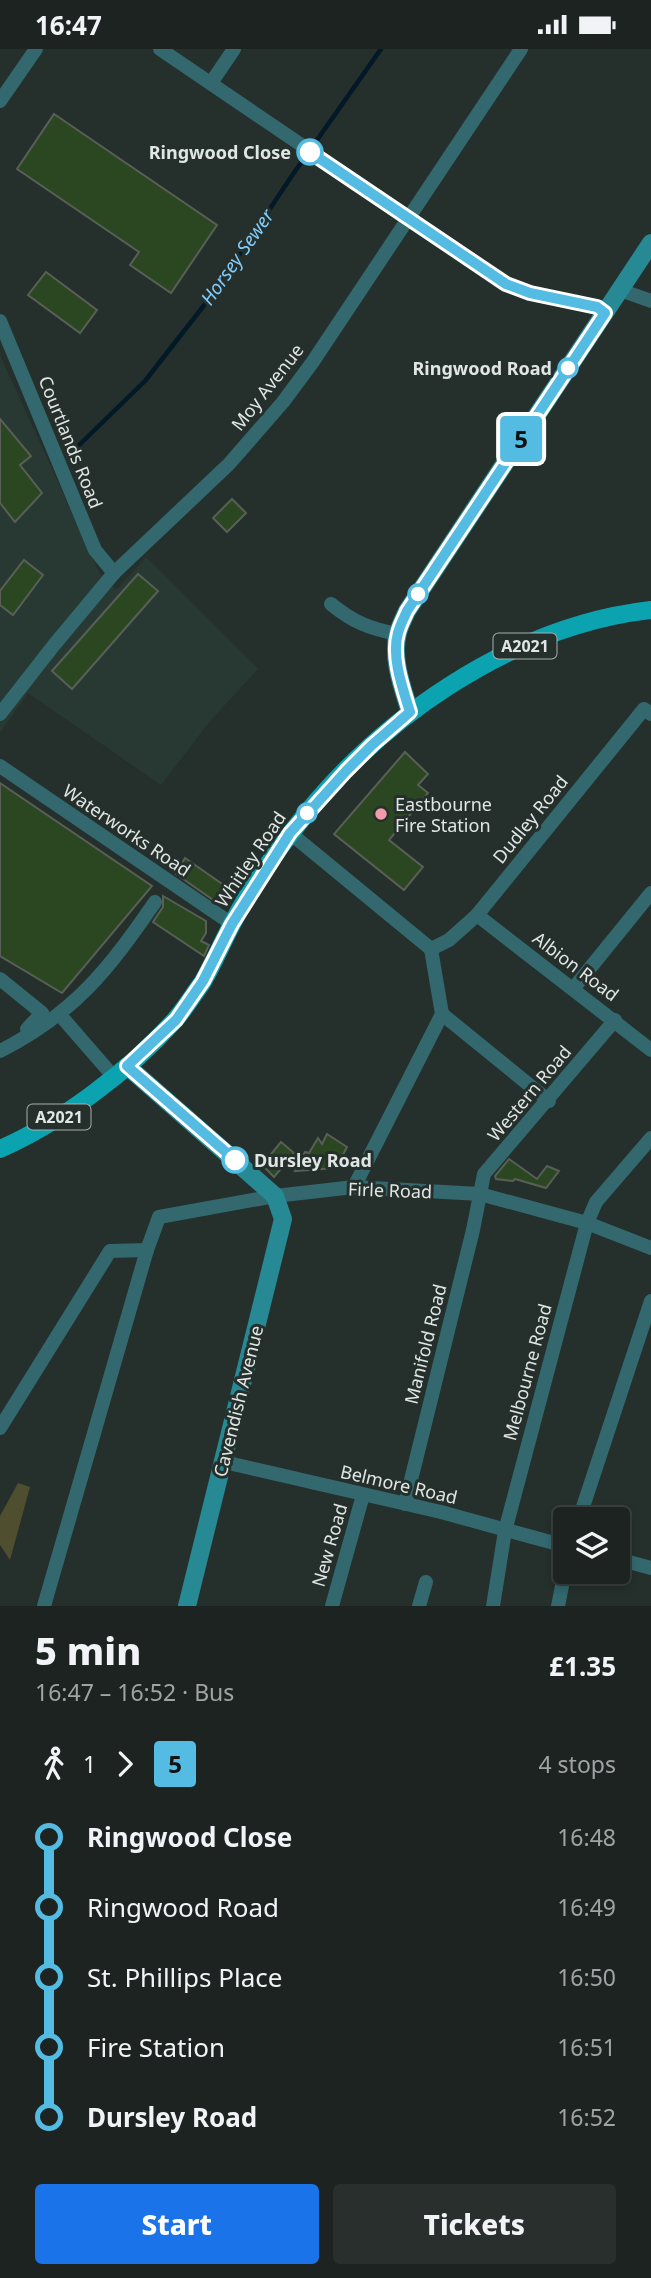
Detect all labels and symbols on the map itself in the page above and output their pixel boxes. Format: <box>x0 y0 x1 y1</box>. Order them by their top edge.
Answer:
marker: Ringwood Close <box>297 139 323 165</box>
place label: Ringwood Close <box>149 140 291 164</box>
water label: Horsey Sewer <box>194 203 281 310</box>
street label: Moy Avenue <box>226 339 308 435</box>
place label: Ringwood Road <box>413 356 552 380</box>
marker: Ringwood Road <box>558 358 578 378</box>
street label: Courtlands Road <box>33 372 109 512</box>
line badge: 5 <box>498 416 544 462</box>
unlabelled marker <box>408 584 428 604</box>
road number: A2021 <box>494 633 556 659</box>
street label: Dudley Road <box>487 770 573 868</box>
street label: Waterworks Road <box>58 778 196 882</box>
place label: Eastbourne Fire Station <box>395 792 492 837</box>
unlabelled marker <box>297 803 317 823</box>
street label: Whitley Road <box>209 806 291 912</box>
marker: Eastbourne Fire Station <box>373 806 389 822</box>
street label: Albion Road <box>528 926 624 1006</box>
street label: Western Road <box>482 1040 576 1146</box>
road number: A2021 <box>28 1105 90 1129</box>
marker: Dursley Road <box>222 1147 248 1173</box>
place label: Dursley Road <box>254 1148 372 1172</box>
street label: Firle Road <box>348 1177 432 1203</box>
street label: Manifold Road <box>398 1281 452 1407</box>
street label: Melbourne Road <box>497 1301 557 1443</box>
street label: Cavendish Avenue <box>208 1323 268 1479</box>
street label: Belmore Road <box>338 1459 460 1509</box>
street label: New Road <box>306 1501 352 1589</box>

